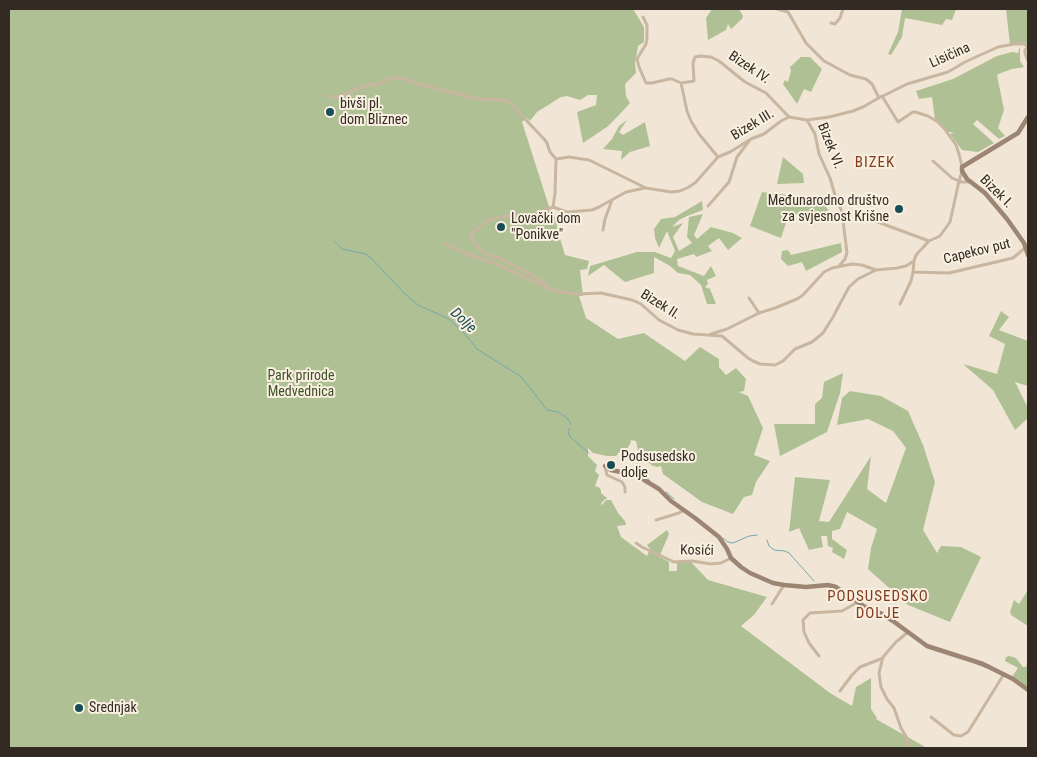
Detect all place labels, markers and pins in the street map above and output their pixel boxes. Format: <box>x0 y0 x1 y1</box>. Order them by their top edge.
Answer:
place label: bivši pl. dom Bliznec <box>340 96 408 128</box>
marker: bivši pl. dom Bliznec <box>324 106 336 118</box>
place label: Međunarodno društvo za svjesnost Krišne <box>768 193 889 226</box>
marker: Međunarodno društvo za svjesnost Krišne <box>893 203 905 215</box>
place label: Lovački dom "Ponikve" <box>511 211 581 243</box>
marker: Lovački dom "Ponikve" <box>495 221 507 233</box>
place label: Podsusedsko dolje <box>621 449 695 482</box>
marker: Podsusedsko dolje <box>605 459 617 471</box>
place label: Srednjak <box>89 700 137 716</box>
marker: Srednjak <box>73 702 85 714</box>

